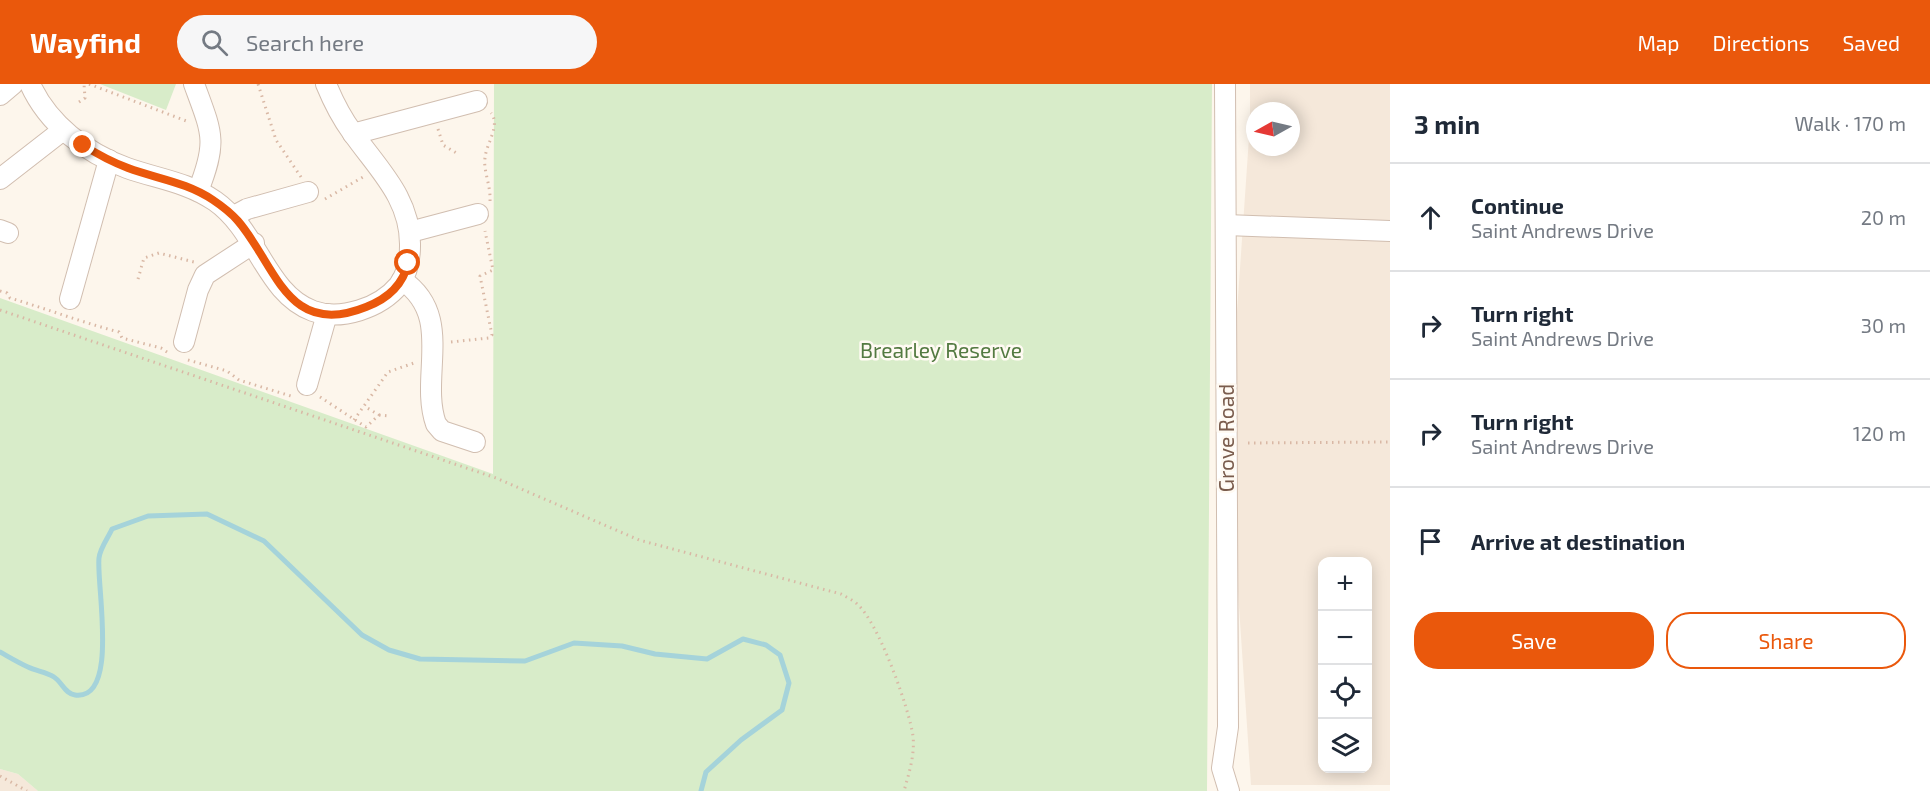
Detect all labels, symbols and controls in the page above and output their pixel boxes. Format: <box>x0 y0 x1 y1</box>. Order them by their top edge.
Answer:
search box <box>177 15 597 69</box>
text: Wayfind <box>30 25 141 59</box>
icon: search <box>198 26 231 59</box>
text: Search here <box>246 29 364 55</box>
text: Map <box>1637 30 1680 55</box>
text: Directions <box>1713 30 1809 55</box>
text: Saved <box>1842 30 1900 55</box>
north arrow <box>1246 102 1300 156</box>
text: 3 min <box>1414 108 1480 139</box>
text: Walk · 170 m <box>1795 111 1906 135</box>
route end <box>69 131 95 157</box>
text: Continue <box>1471 192 1564 218</box>
icon: ahead <box>1414 201 1447 234</box>
text: 20 m <box>1861 205 1906 229</box>
text: Saint Andrews Drive <box>1471 218 1654 242</box>
route start <box>394 249 420 275</box>
text: Turn right <box>1471 300 1573 326</box>
icon: right <box>1414 309 1447 342</box>
text: 30 m <box>1861 313 1906 337</box>
text: Saint Andrews Drive <box>1471 326 1654 350</box>
park label: Brearley Reserve <box>860 337 1022 362</box>
street label: Grove Road <box>1213 384 1238 492</box>
text: Turn right <box>1471 408 1573 434</box>
icon: right <box>1414 417 1447 450</box>
text: 120 m <box>1853 421 1906 445</box>
text: Saint Andrews Drive <box>1471 434 1654 458</box>
icon: arrive <box>1414 525 1447 558</box>
text: Arrive at destination <box>1471 528 1685 554</box>
map controls <box>1318 557 1372 773</box>
button: + <box>1318 557 1372 611</box>
button: − <box>1318 611 1372 665</box>
button: Save <box>1414 612 1654 669</box>
button: Share <box>1666 612 1906 669</box>
button: locate <box>1318 665 1372 719</box>
button: layers <box>1318 719 1372 773</box>

